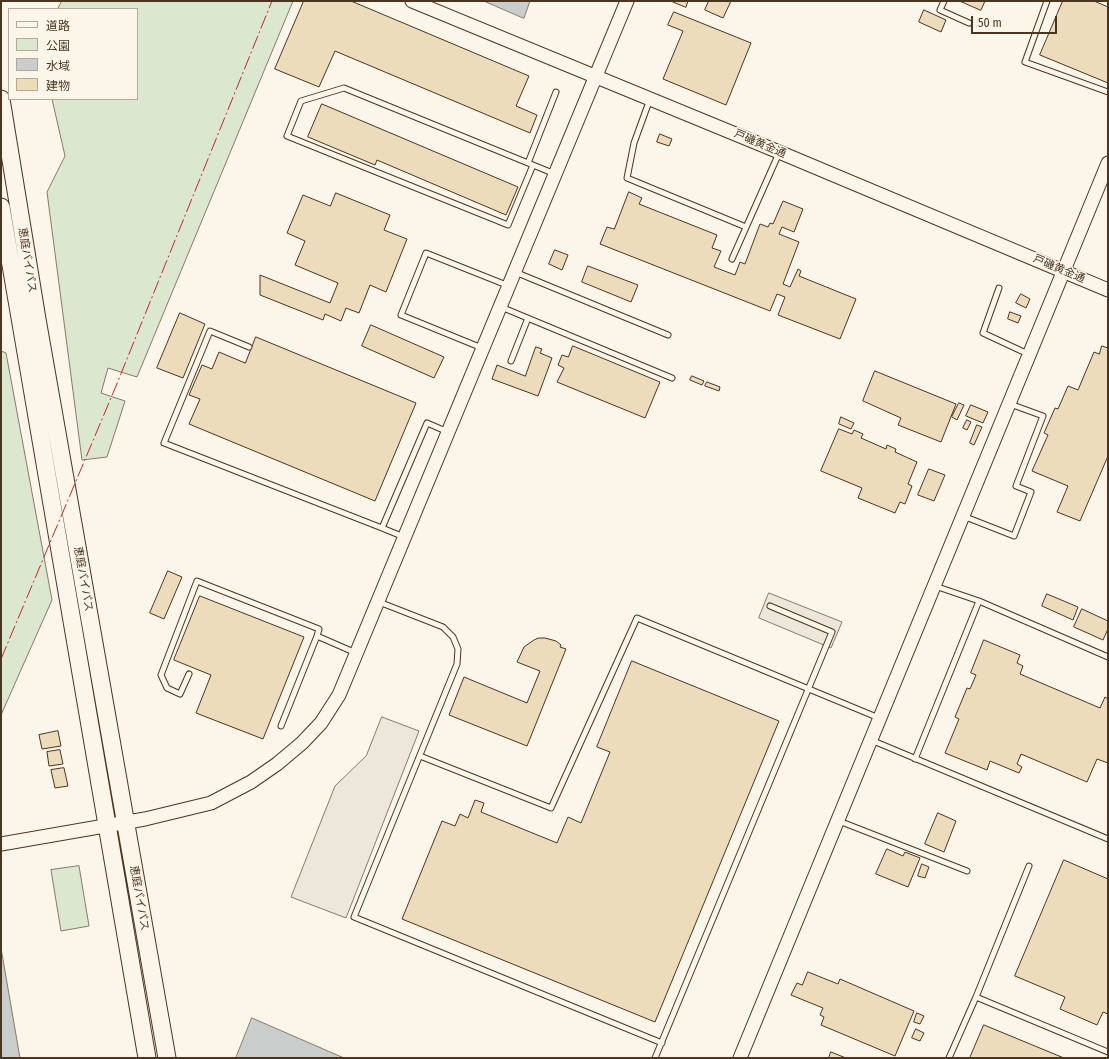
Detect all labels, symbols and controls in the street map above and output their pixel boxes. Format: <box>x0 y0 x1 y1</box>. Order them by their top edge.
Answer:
legend <box>8 8 138 100</box>
scale bar <box>973 8 1059 34</box>
text: 50 m <box>978 16 1002 30</box>
text: 道路 <box>46 19 70 33</box>
text: 公園 <box>46 39 70 53</box>
text: 水域 <box>46 59 70 73</box>
text: 建物 <box>46 79 70 93</box>
street label: 戸磯黄金通 <box>732 127 788 161</box>
street label: 恵庭バイパス <box>15 226 39 294</box>
street label: 戸磯黄金通 <box>1031 252 1087 286</box>
street label: 恵庭バイパス <box>71 545 95 613</box>
street label: 恵庭バイパス <box>127 864 151 932</box>

